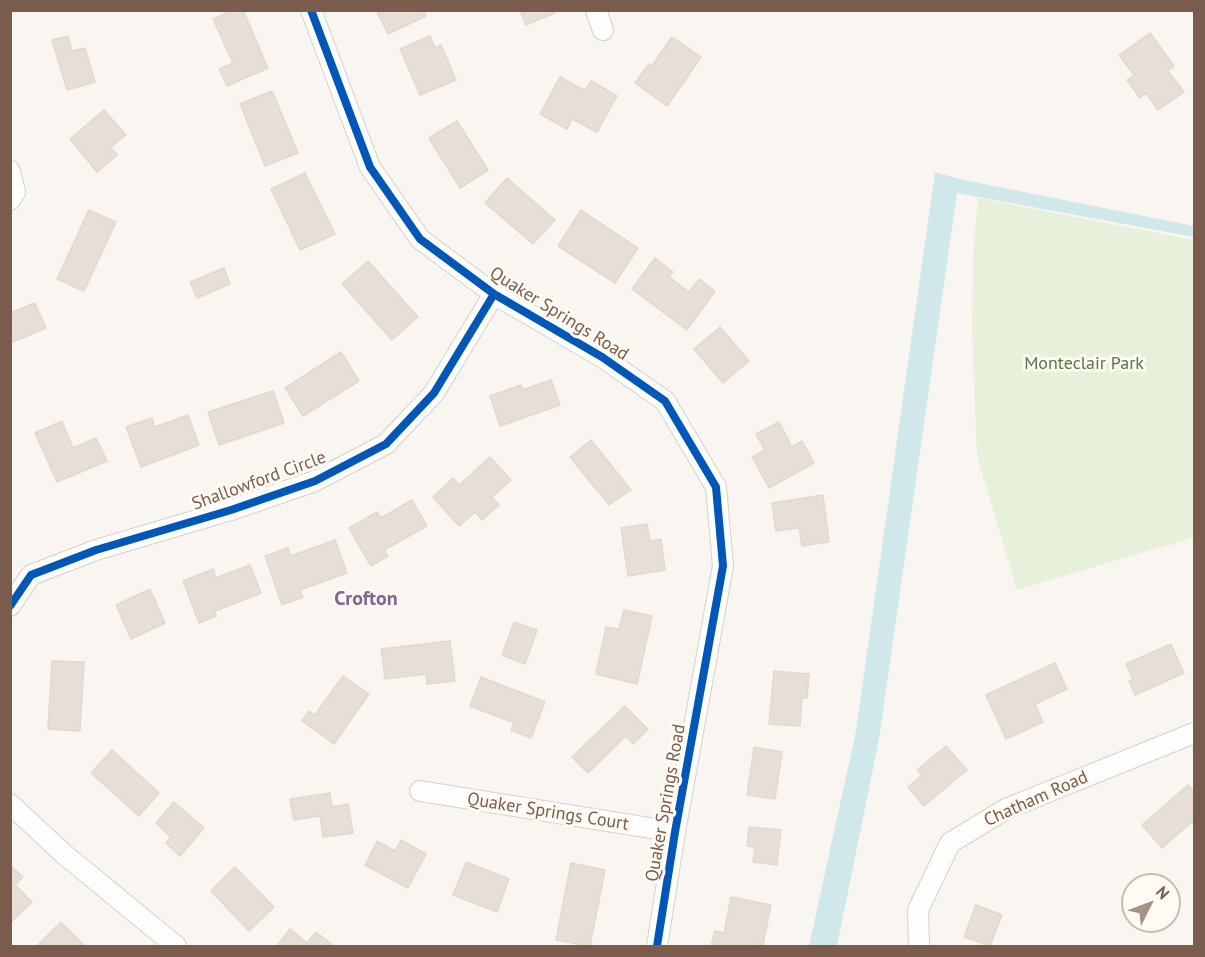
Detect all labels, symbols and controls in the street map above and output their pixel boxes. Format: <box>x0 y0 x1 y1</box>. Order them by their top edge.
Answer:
street label: Quaker Springs Road <box>486 263 632 365</box>
park label: Monteclair Park <box>1024 353 1144 375</box>
street label: Shallowford Circle <box>189 447 329 515</box>
district label: Crofton <box>334 587 398 611</box>
street label: Quaker Springs Road <box>642 723 690 883</box>
street label: Chatham Road <box>981 766 1091 832</box>
street label: Quaker Springs Court <box>466 789 630 835</box>
north arrow <box>1121 873 1181 933</box>
text: N <box>1152 882 1174 903</box>

